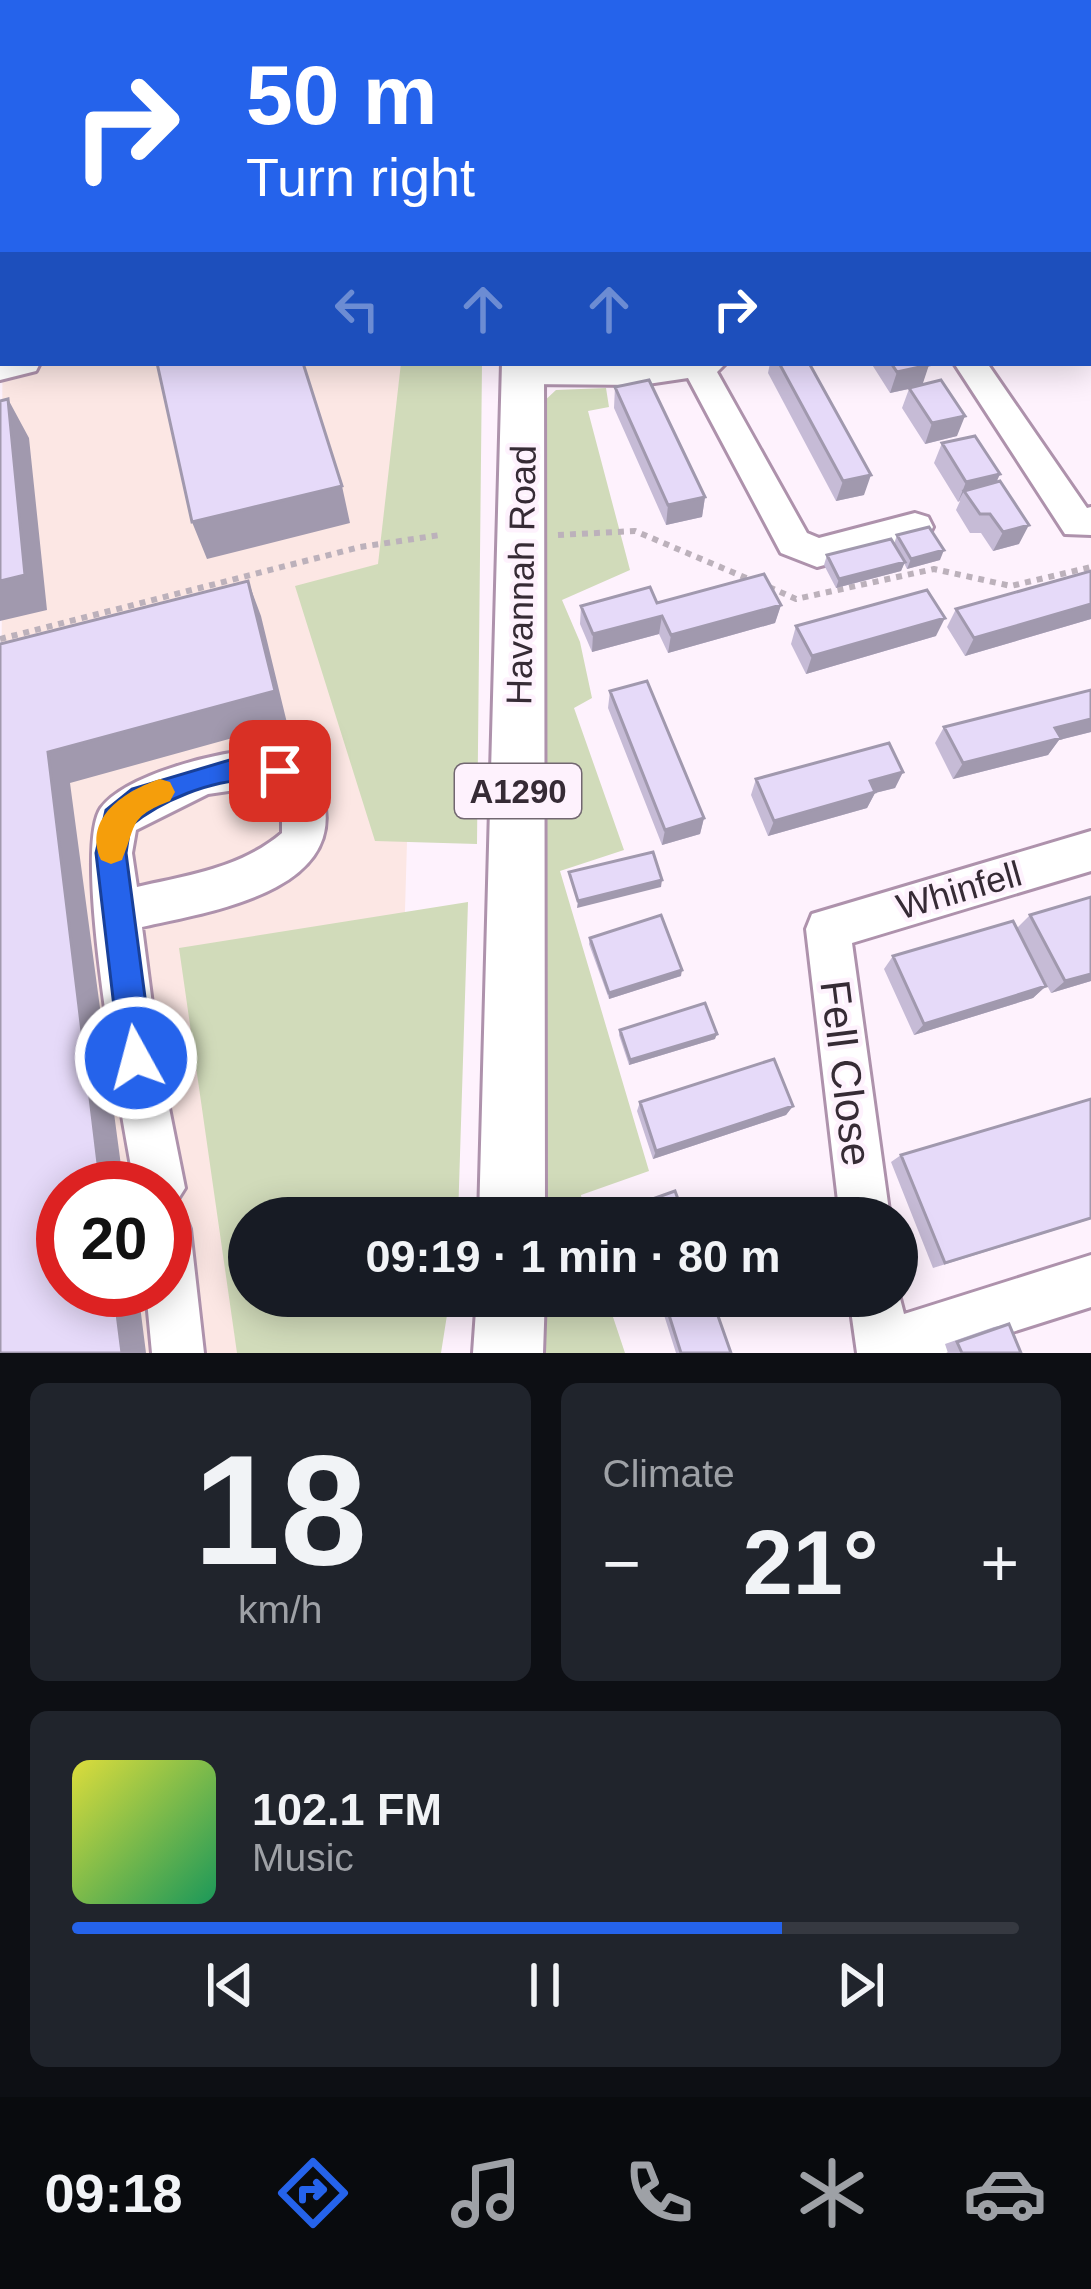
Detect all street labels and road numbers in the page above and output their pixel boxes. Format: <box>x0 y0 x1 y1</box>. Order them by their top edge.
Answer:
street label: Havannah Road <box>498 445 544 705</box>
road number: A1290 <box>455 764 581 818</box>
street label: Whinfell <box>892 853 1026 927</box>
street label: Fell Close <box>811 977 881 1169</box>

